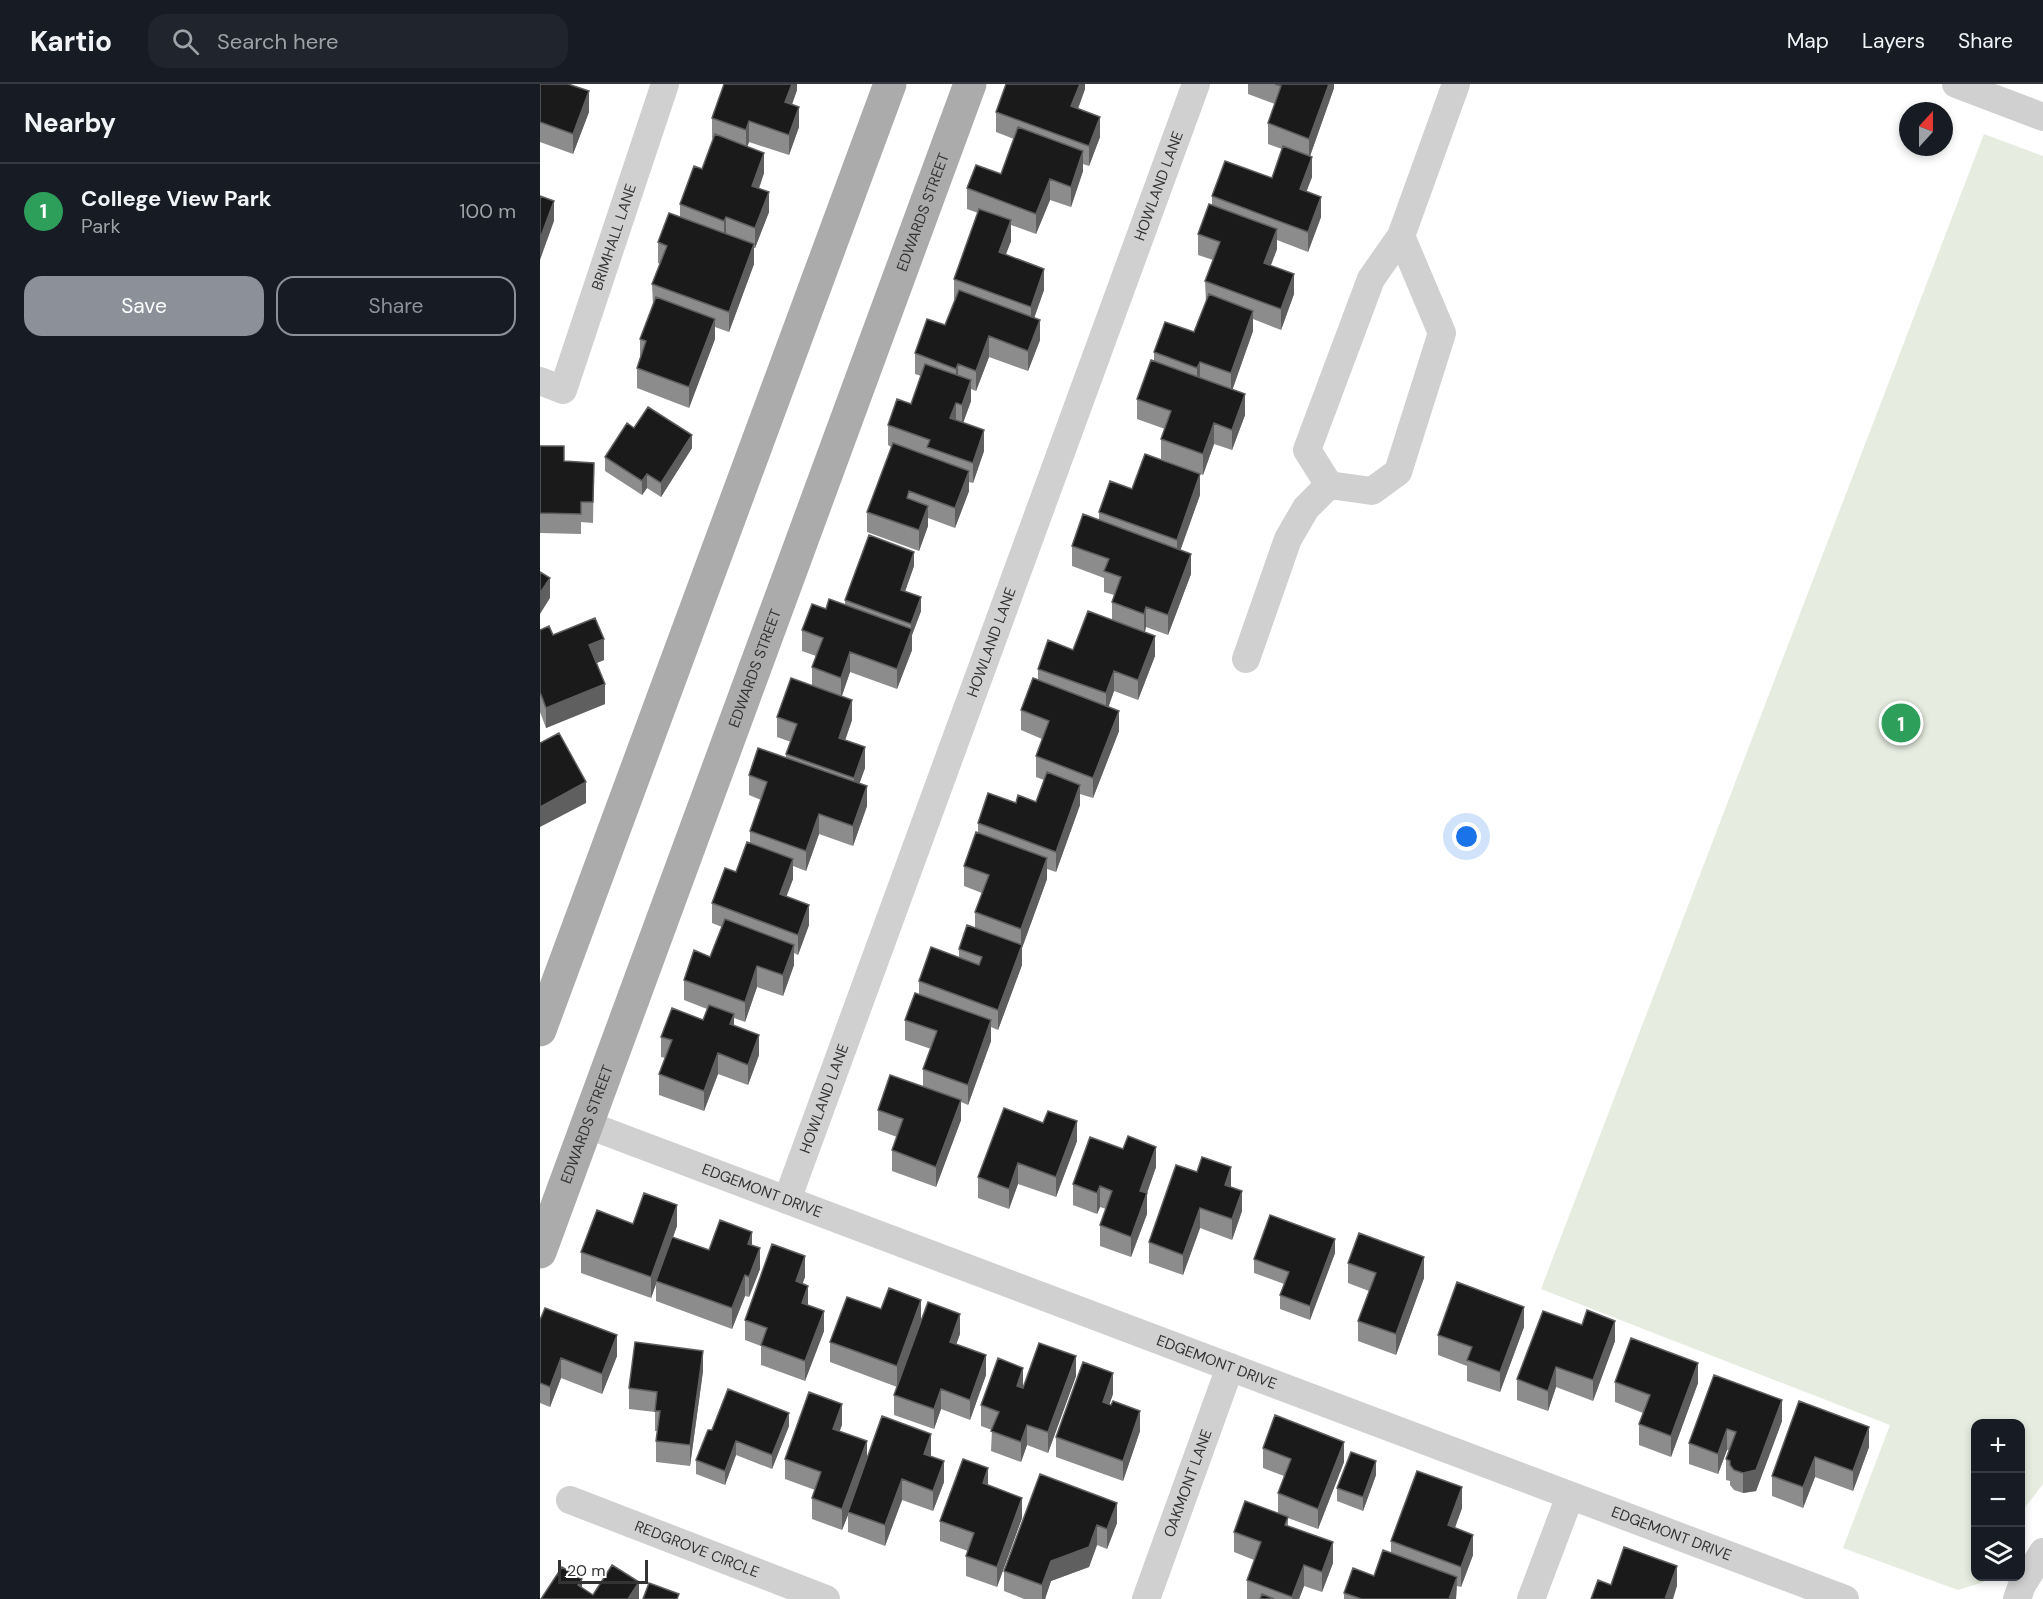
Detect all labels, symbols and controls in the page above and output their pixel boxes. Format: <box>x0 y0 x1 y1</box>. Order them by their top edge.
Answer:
search box <box>148 14 568 68</box>
text: Kartio <box>30 23 112 60</box>
icon: search <box>169 25 202 58</box>
text: Search here <box>217 27 338 56</box>
text: Map <box>1787 27 1829 55</box>
text: Layers <box>1862 27 1925 55</box>
text: Share <box>1958 27 2013 55</box>
north arrow <box>1899 102 1953 156</box>
text: Nearby <box>24 106 116 140</box>
street label: HOWLAND LANE <box>1129 128 1188 244</box>
street label: EDWARDS STREET <box>892 150 954 274</box>
street label: BRIMHALL LANE <box>587 181 641 293</box>
text: College View Park <box>81 184 271 213</box>
text: 1 <box>40 198 47 224</box>
text: 100 m <box>459 198 516 224</box>
text: Park <box>81 213 121 239</box>
button: Save <box>24 276 264 336</box>
button: Share <box>276 276 516 336</box>
street label: HOWLAND LANE <box>962 585 1021 700</box>
street label: EDWARDS STREET <box>724 606 786 730</box>
pin: 1 <box>1882 700 1920 746</box>
your location <box>1452 822 1481 851</box>
street label: HOWLAND LANE <box>795 1041 853 1156</box>
street label: EDWARDS STREET <box>556 1062 618 1186</box>
street label: EDGEMONT DRIVE <box>699 1159 825 1222</box>
street label: EDGEMONT DRIVE <box>1154 1330 1280 1394</box>
map controls <box>1971 1419 2025 1581</box>
button: + <box>1971 1419 2025 1473</box>
street label: OAKMONT LANE <box>1159 1427 1217 1540</box>
button: − <box>1971 1473 2025 1527</box>
street label: EDGEMONT DRIVE <box>1609 1502 1734 1565</box>
street label: REDGROVE CIRCLE <box>632 1516 762 1582</box>
button: layers <box>1971 1527 2025 1581</box>
scale bar <box>558 1557 648 1584</box>
text: 20 m <box>567 1560 606 1581</box>

